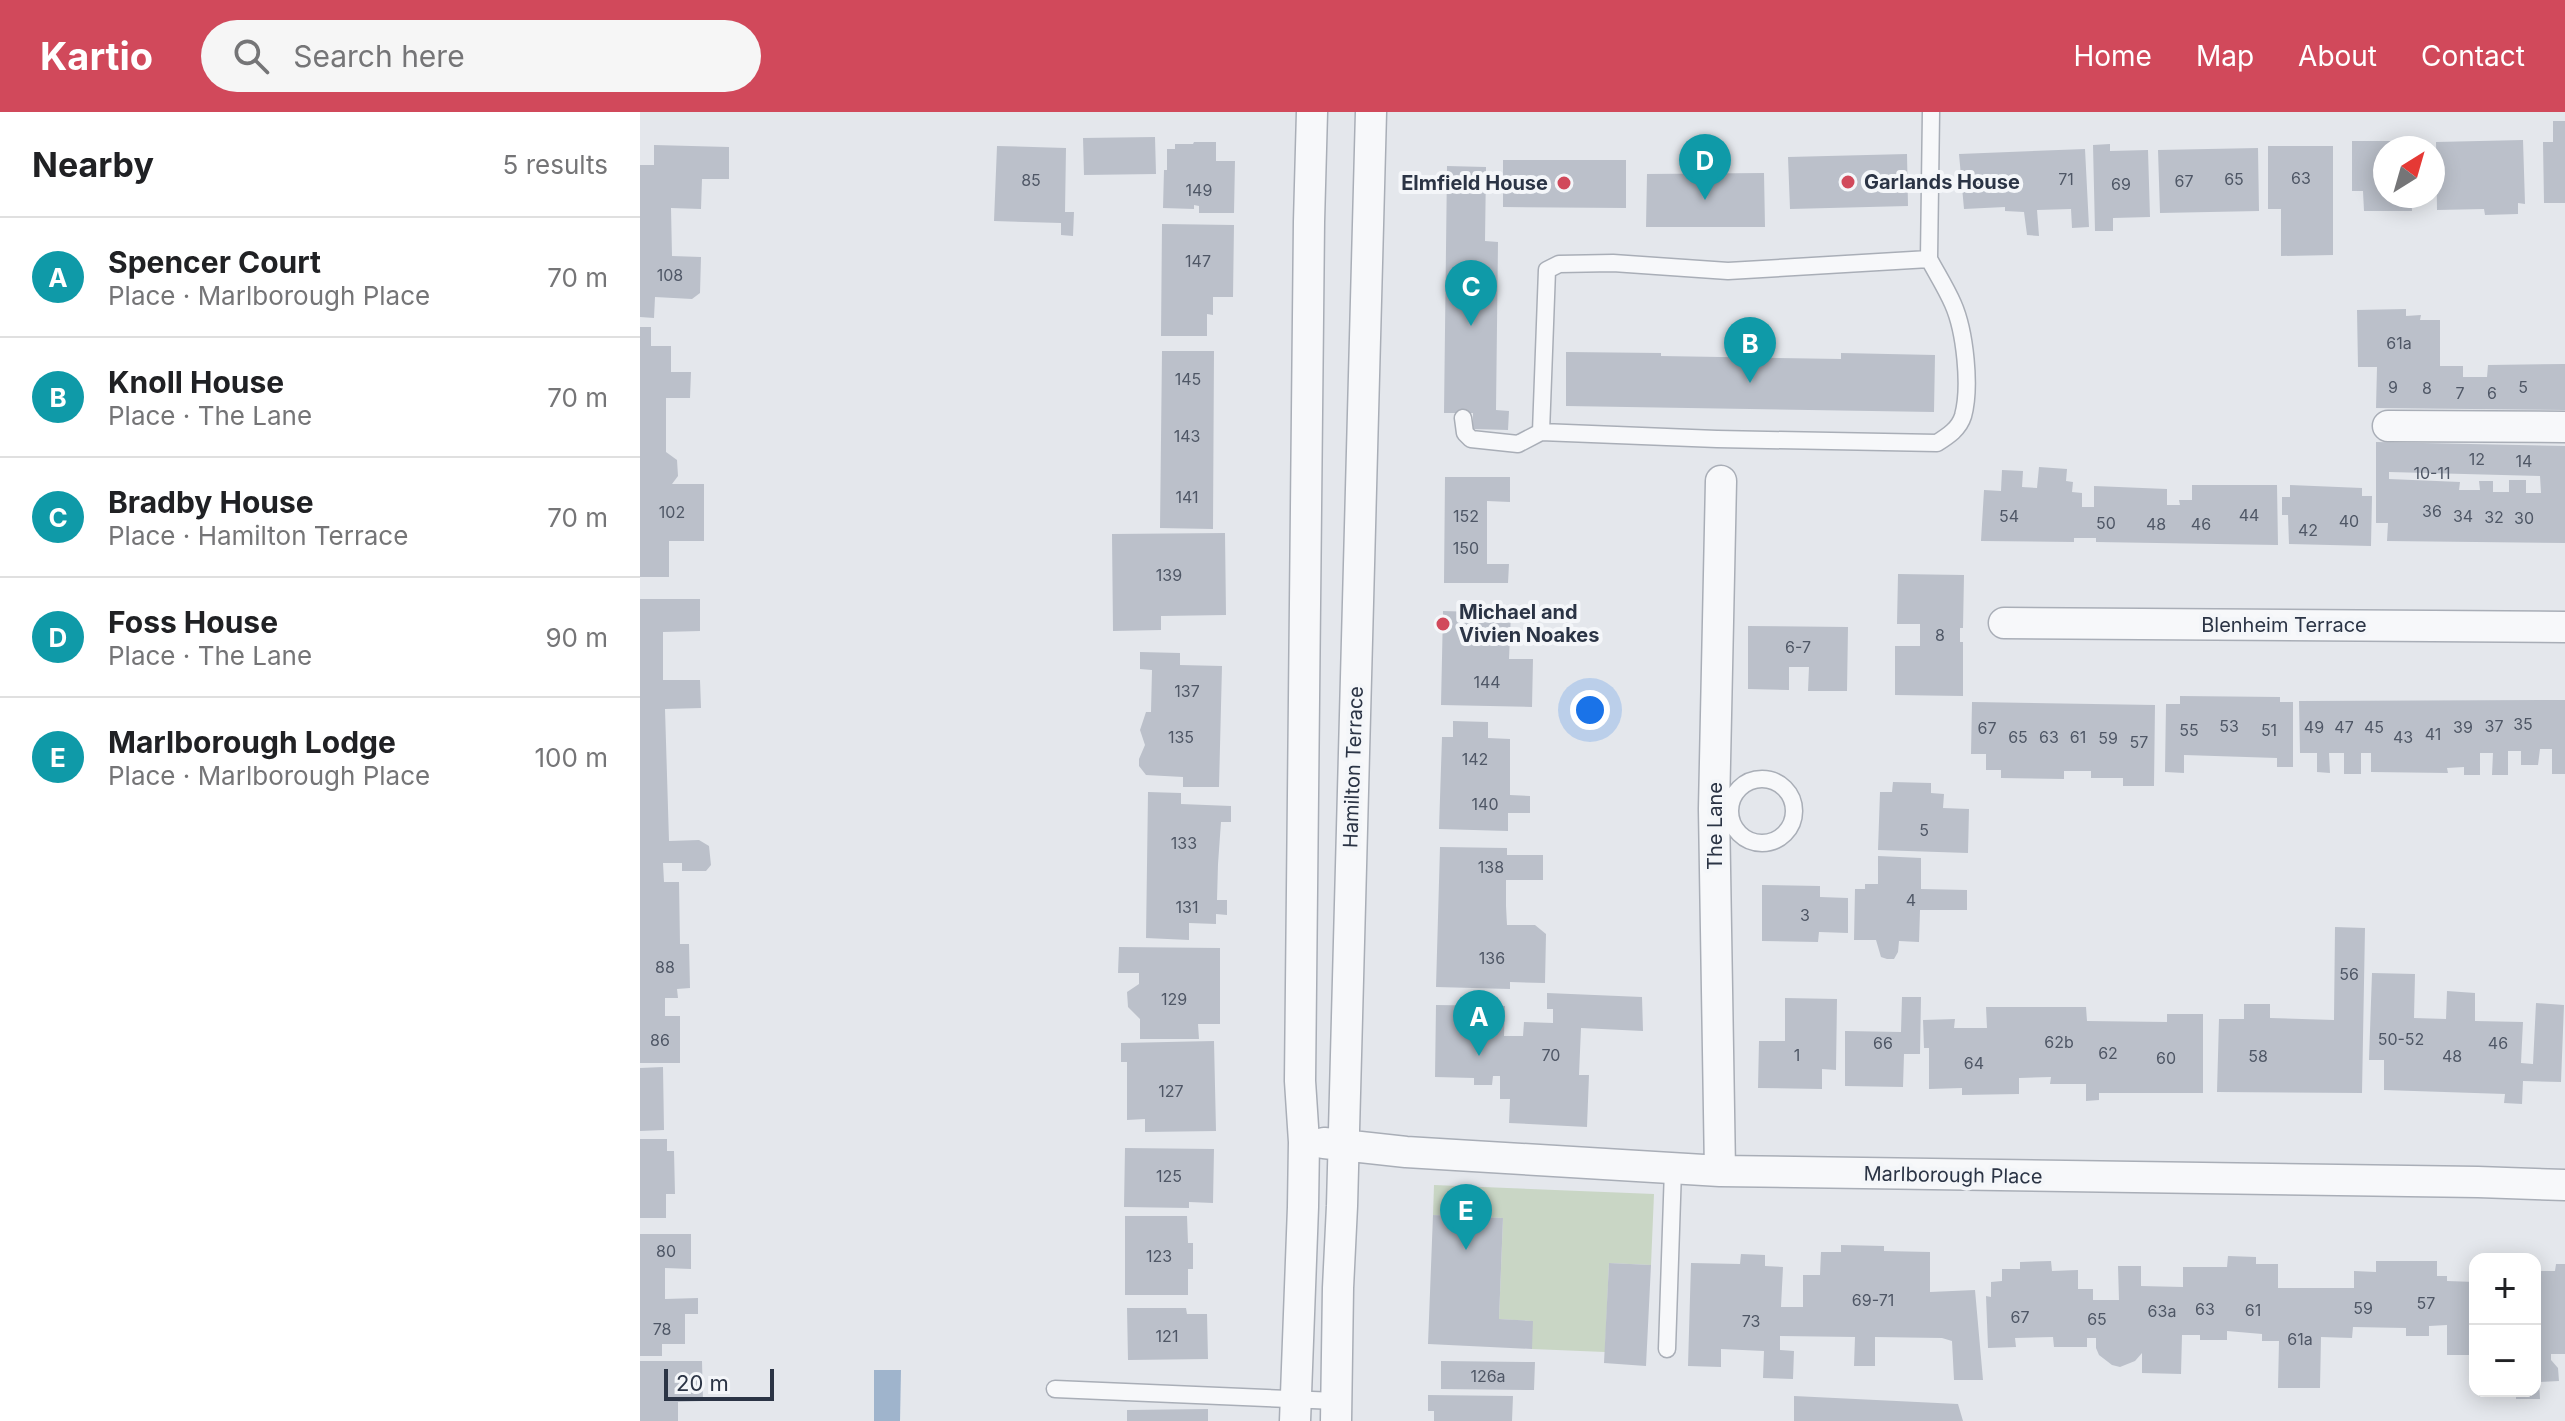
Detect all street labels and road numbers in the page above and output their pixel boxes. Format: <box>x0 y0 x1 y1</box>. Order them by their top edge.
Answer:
street label: Blenheim Terrace <box>2201 613 2367 637</box>
street label: Hamilton Terrace <box>1338 686 1368 848</box>
street label: The Lane <box>1703 782 1727 870</box>
street label: Marlborough Place <box>1863 1161 2043 1189</box>

